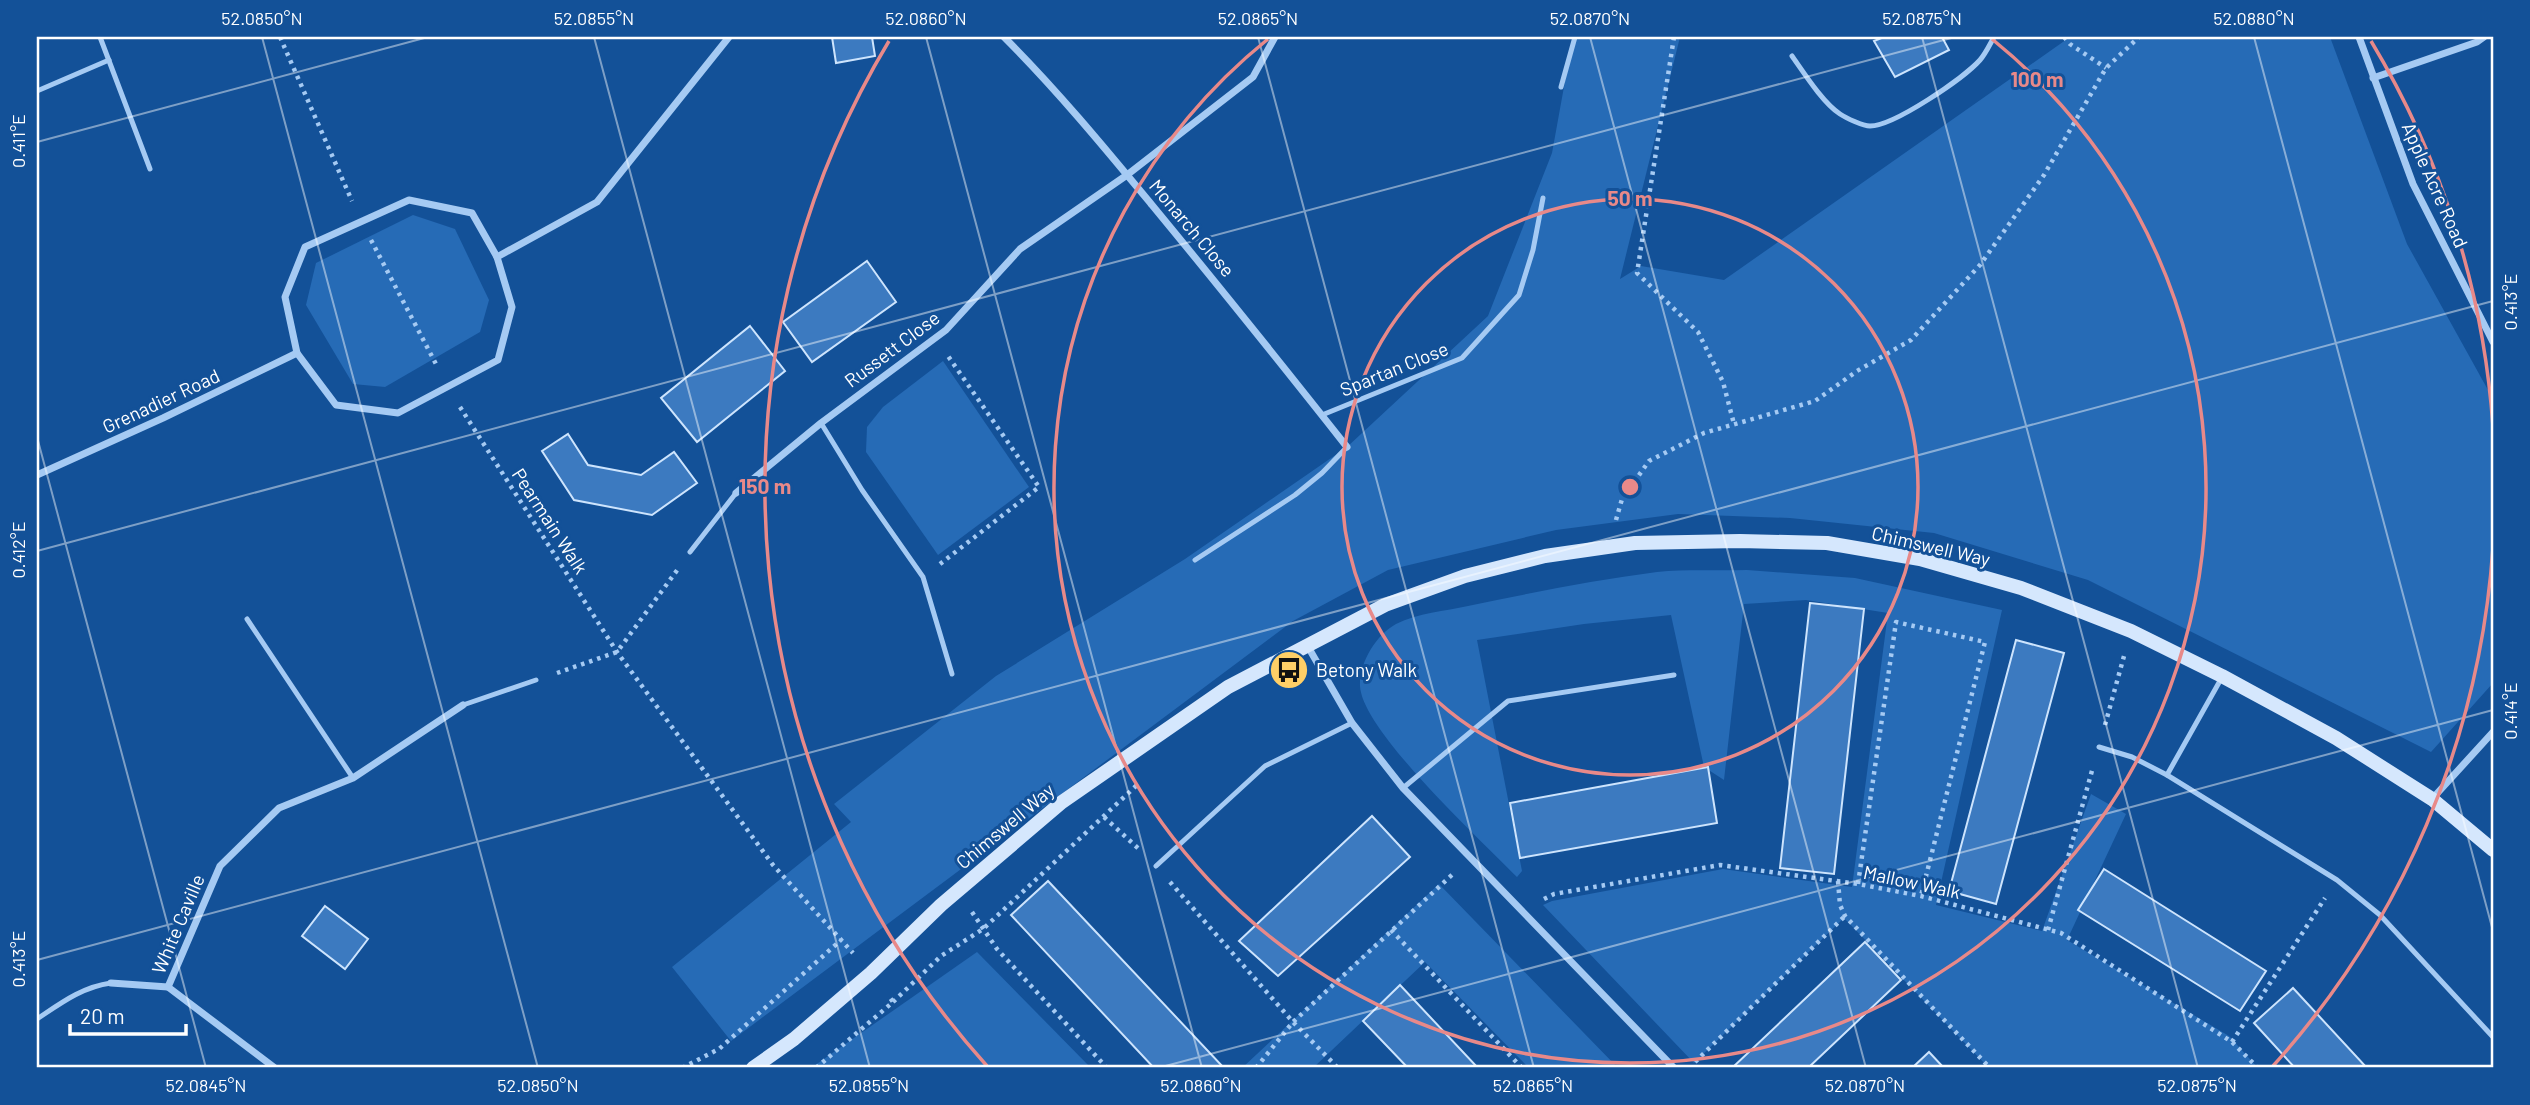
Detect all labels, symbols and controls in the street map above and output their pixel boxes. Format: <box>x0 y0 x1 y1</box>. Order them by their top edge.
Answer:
text: 52.0850°N <box>221 7 303 29</box>
text: 52.0855°N <box>554 7 634 29</box>
text: 52.0860°N <box>885 7 967 29</box>
text: 52.0865°N <box>1218 7 1298 29</box>
text: 52.0870°N <box>1550 7 1630 29</box>
text: 52.0875°N <box>1882 7 1962 29</box>
text: 52.0880°N <box>2213 7 2295 29</box>
text: 100 m <box>2010 66 2064 91</box>
text: 0.411°E <box>7 114 29 168</box>
street label: Apple Acre Road <box>2398 119 2473 251</box>
street label: Monarch Close <box>1145 174 1240 281</box>
text: 50 m <box>1607 185 1653 210</box>
text: 0.413°E <box>2499 274 2521 330</box>
street label: Russett Close <box>840 305 944 392</box>
street label: Spartan Close <box>1336 336 1451 401</box>
street label: Grenadier Road <box>99 363 223 438</box>
street label: Pearmain Walk <box>508 464 593 578</box>
text: 150 m <box>739 473 791 498</box>
centre of rings <box>1618 475 1642 499</box>
text: 0.412°E <box>7 521 29 579</box>
street label: Chimswell Way <box>1870 521 1993 570</box>
bus stop icon: Betony Walk <box>1268 649 1310 691</box>
place label: Betony Walk <box>1316 658 1417 681</box>
text: 0.414°E <box>2499 682 2521 740</box>
street label: Chimswell Way <box>951 778 1059 873</box>
street label: Mallow Walk <box>1861 860 1963 903</box>
street label: White Caville <box>146 870 209 977</box>
text: 0.413°E <box>7 931 29 987</box>
scale bar <box>70 993 186 1037</box>
text: 20 m <box>80 1003 125 1028</box>
text: 52.0845°N <box>165 1074 247 1096</box>
text: 52.0850°N <box>497 1074 579 1096</box>
text: 52.0855°N <box>829 1074 909 1096</box>
text: 52.0860°N <box>1160 1074 1242 1096</box>
text: 52.0865°N <box>1493 1074 1573 1096</box>
text: 52.0870°N <box>1825 1074 1905 1096</box>
text: 52.0875°N <box>2157 1074 2237 1096</box>

